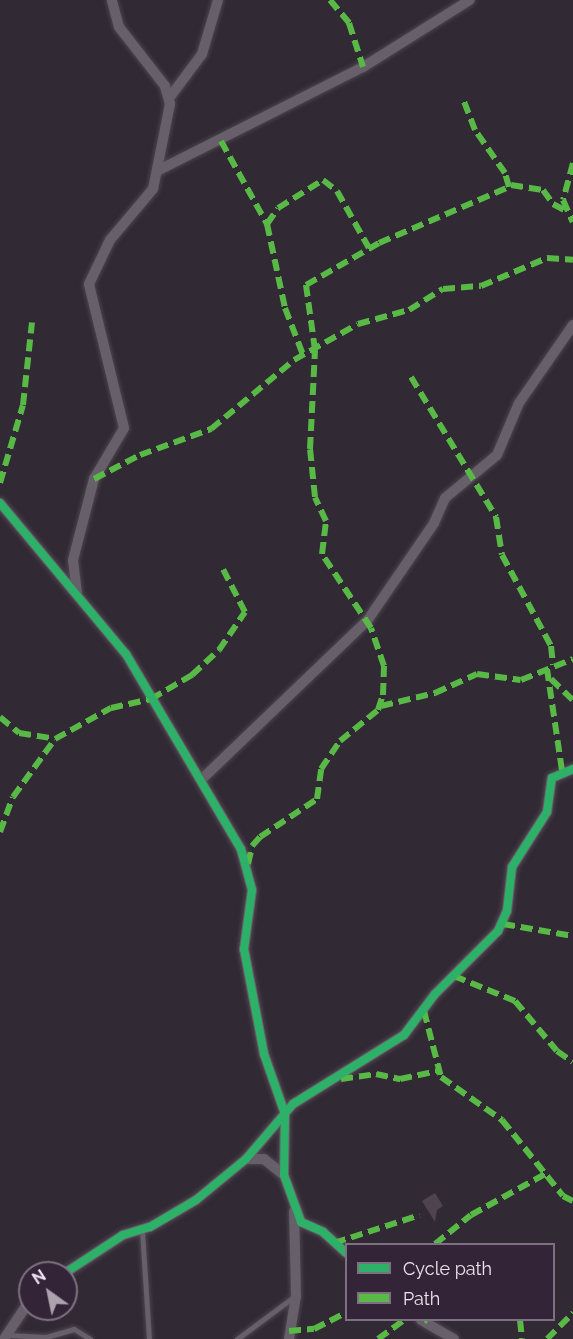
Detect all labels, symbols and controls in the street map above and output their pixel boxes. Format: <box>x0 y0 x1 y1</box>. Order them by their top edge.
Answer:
legend <box>345 1243 555 1321</box>
text: Cycle path <box>403 1258 492 1279</box>
north arrow <box>18 1261 78 1321</box>
text: N <box>29 1266 49 1288</box>
text: Path <box>403 1288 440 1309</box>

